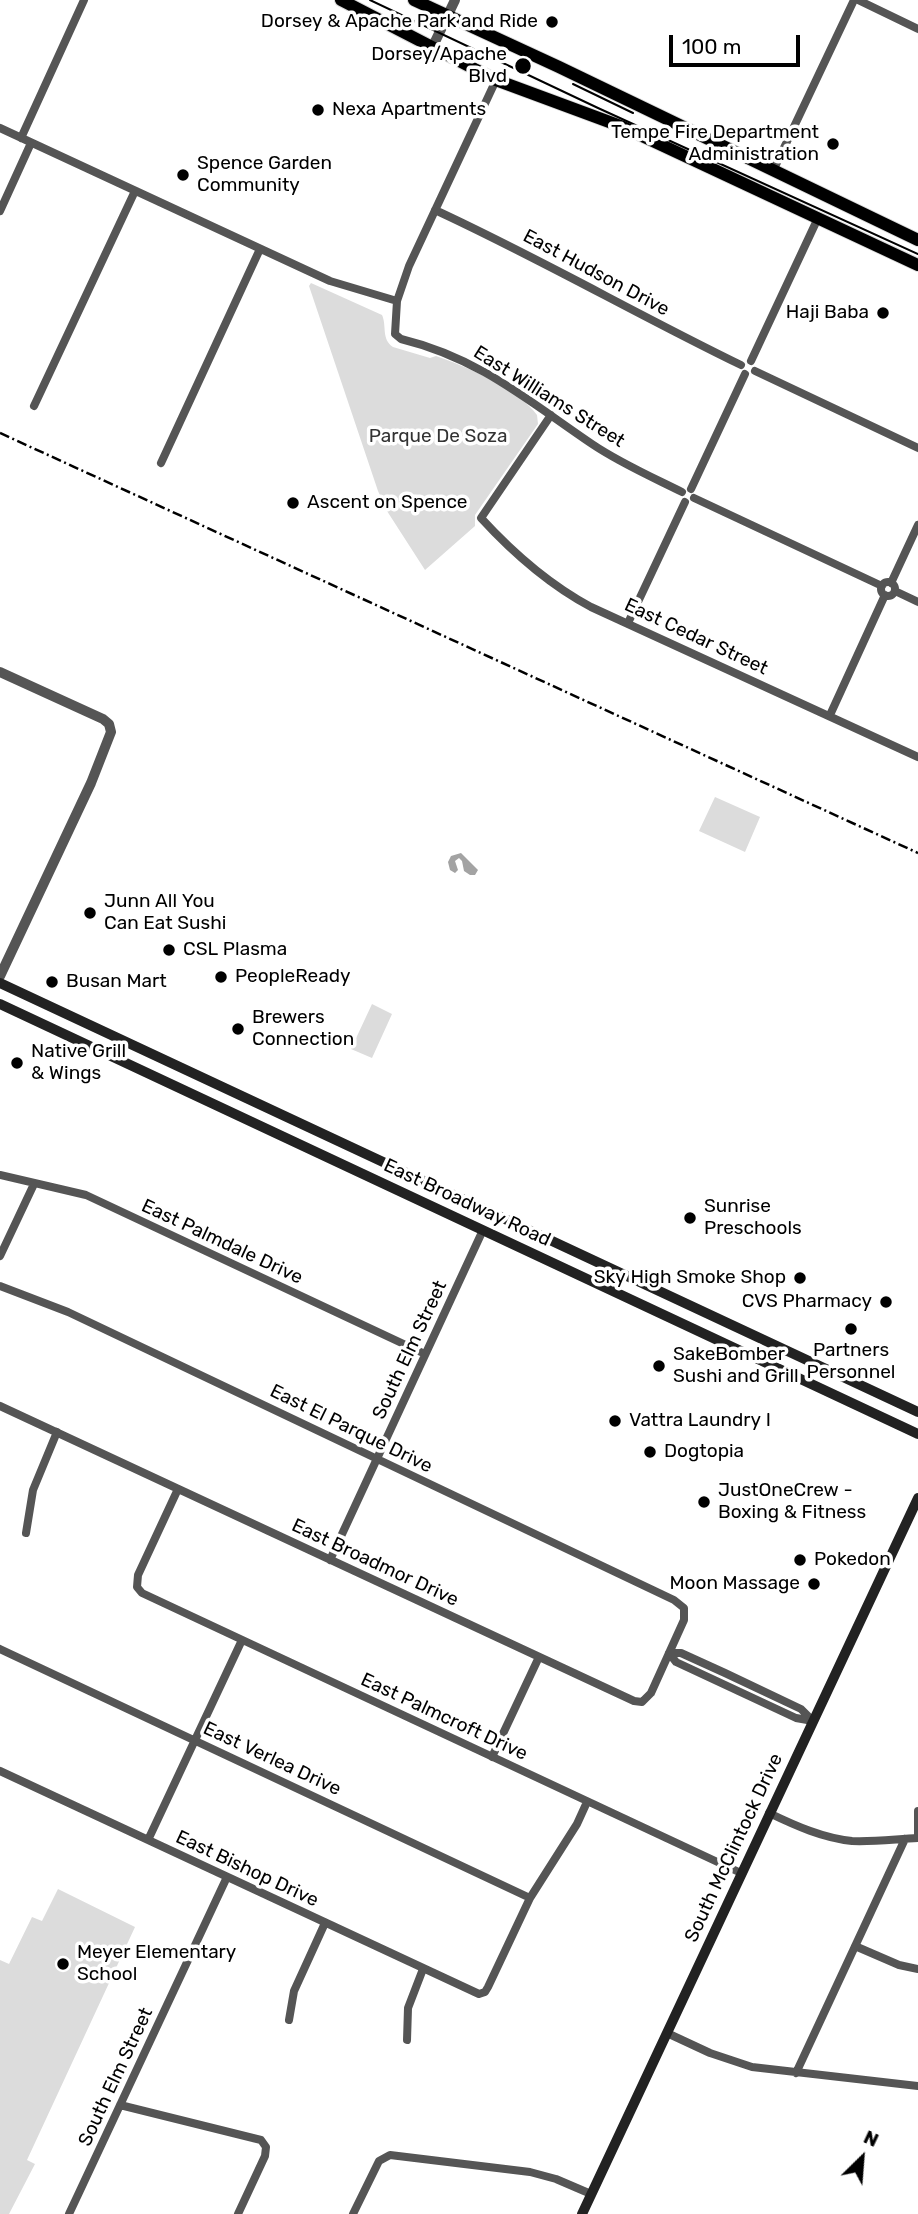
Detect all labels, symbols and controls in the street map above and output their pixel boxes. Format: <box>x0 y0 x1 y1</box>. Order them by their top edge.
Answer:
place label: Dorsey & Apache Park and Ride <box>261 11 538 33</box>
marker: Dorsey & Apache Park and Ride <box>544 14 560 30</box>
scale bar <box>673 21 804 65</box>
text: 100 m <box>682 34 741 59</box>
place label: Dorsey/Apache Blvd <box>371 44 507 88</box>
marker: Dorsey/Apache Blvd <box>513 56 533 76</box>
place label: Nexa Apartments <box>332 99 486 121</box>
marker: Nexa Apartments <box>310 102 326 118</box>
place label: Tempe Fire Department Administration <box>611 122 819 166</box>
marker: Tempe Fire Department Administration <box>825 136 841 152</box>
place label: Spence Garden Community <box>197 153 332 197</box>
marker: Spence Garden Community <box>175 167 191 183</box>
street label: East Hudson Drive <box>519 225 673 321</box>
place label: Haji Baba <box>786 302 869 324</box>
marker: Haji Baba <box>875 305 891 321</box>
street label: East Williams Street <box>469 341 629 453</box>
park label: Parque De Soza <box>369 426 507 448</box>
place label: Ascent on Spence <box>307 492 468 514</box>
marker: Ascent on Spence <box>285 495 301 511</box>
street label: East Cedar Street <box>621 594 771 680</box>
place label: Junn All You Can Eat Sushi <box>104 891 226 935</box>
marker: Junn All You Can Eat Sushi <box>82 905 98 921</box>
place label: CSL Plasma <box>183 939 287 961</box>
marker: CSL Plasma <box>161 942 177 958</box>
place label: PeopleReady <box>235 966 350 988</box>
marker: PeopleReady <box>213 969 229 985</box>
place label: Busan Mart <box>66 971 167 993</box>
marker: Busan Mart <box>44 974 60 990</box>
place label: Brewers Connection <box>252 1007 354 1051</box>
marker: Brewers Connection <box>230 1021 246 1037</box>
place label: Native Grill & Wings <box>31 1041 126 1085</box>
marker: Native Grill & Wings <box>9 1055 25 1071</box>
street label: East Broadway Road <box>380 1154 554 1252</box>
street label: East Palmdale Drive <box>138 1195 306 1289</box>
place label: Sunrise Preschools <box>704 1196 802 1240</box>
marker: Sunrise Preschools <box>682 1210 698 1226</box>
place label: Sky High Smoke Shop <box>594 1267 786 1289</box>
marker: Sky High Smoke Shop <box>792 1270 808 1286</box>
street label: South Elm Street <box>368 1277 452 1423</box>
place label: CVS Pharmacy <box>742 1291 872 1313</box>
marker: CVS Pharmacy <box>878 1294 894 1310</box>
marker: Partners Personnel <box>843 1321 859 1337</box>
place label: Partners Personnel <box>807 1340 895 1384</box>
place label: SakeBomber Sushi and Grill <box>673 1344 799 1388</box>
marker: SakeBomber Sushi and Grill <box>651 1358 667 1374</box>
street label: East El Parque Drive <box>266 1380 436 1478</box>
place label: Vattra Laundry I <box>629 1410 771 1432</box>
marker: Vattra Laundry I <box>607 1413 623 1429</box>
place label: Dogtopia <box>664 1441 744 1463</box>
marker: Dogtopia <box>642 1444 658 1460</box>
place label: JustOneCrew - Boxing & Fitness <box>718 1480 866 1524</box>
marker: JustOneCrew - Boxing & Fitness <box>696 1494 712 1510</box>
street label: East Broadmor Drive <box>288 1514 462 1612</box>
place label: Pokedon <box>814 1549 891 1571</box>
marker: Pokedon <box>792 1552 808 1568</box>
place label: Moon Massage <box>670 1573 800 1595</box>
marker: Moon Massage <box>806 1576 822 1592</box>
street label: East Palmcroft Drive <box>357 1668 531 1766</box>
street label: East Verlea Drive <box>200 1717 344 1801</box>
street label: South McClintock Drive <box>680 1750 788 1946</box>
street label: East Bishop Drive <box>172 1826 322 1912</box>
place label: Meyer Elementary School <box>77 1942 236 1986</box>
marker: Meyer Elementary School <box>55 1956 71 1972</box>
street label: South Elm Street <box>74 2004 158 2150</box>
north arrow <box>827 2123 897 2193</box>
text: N <box>860 2125 882 2152</box>

